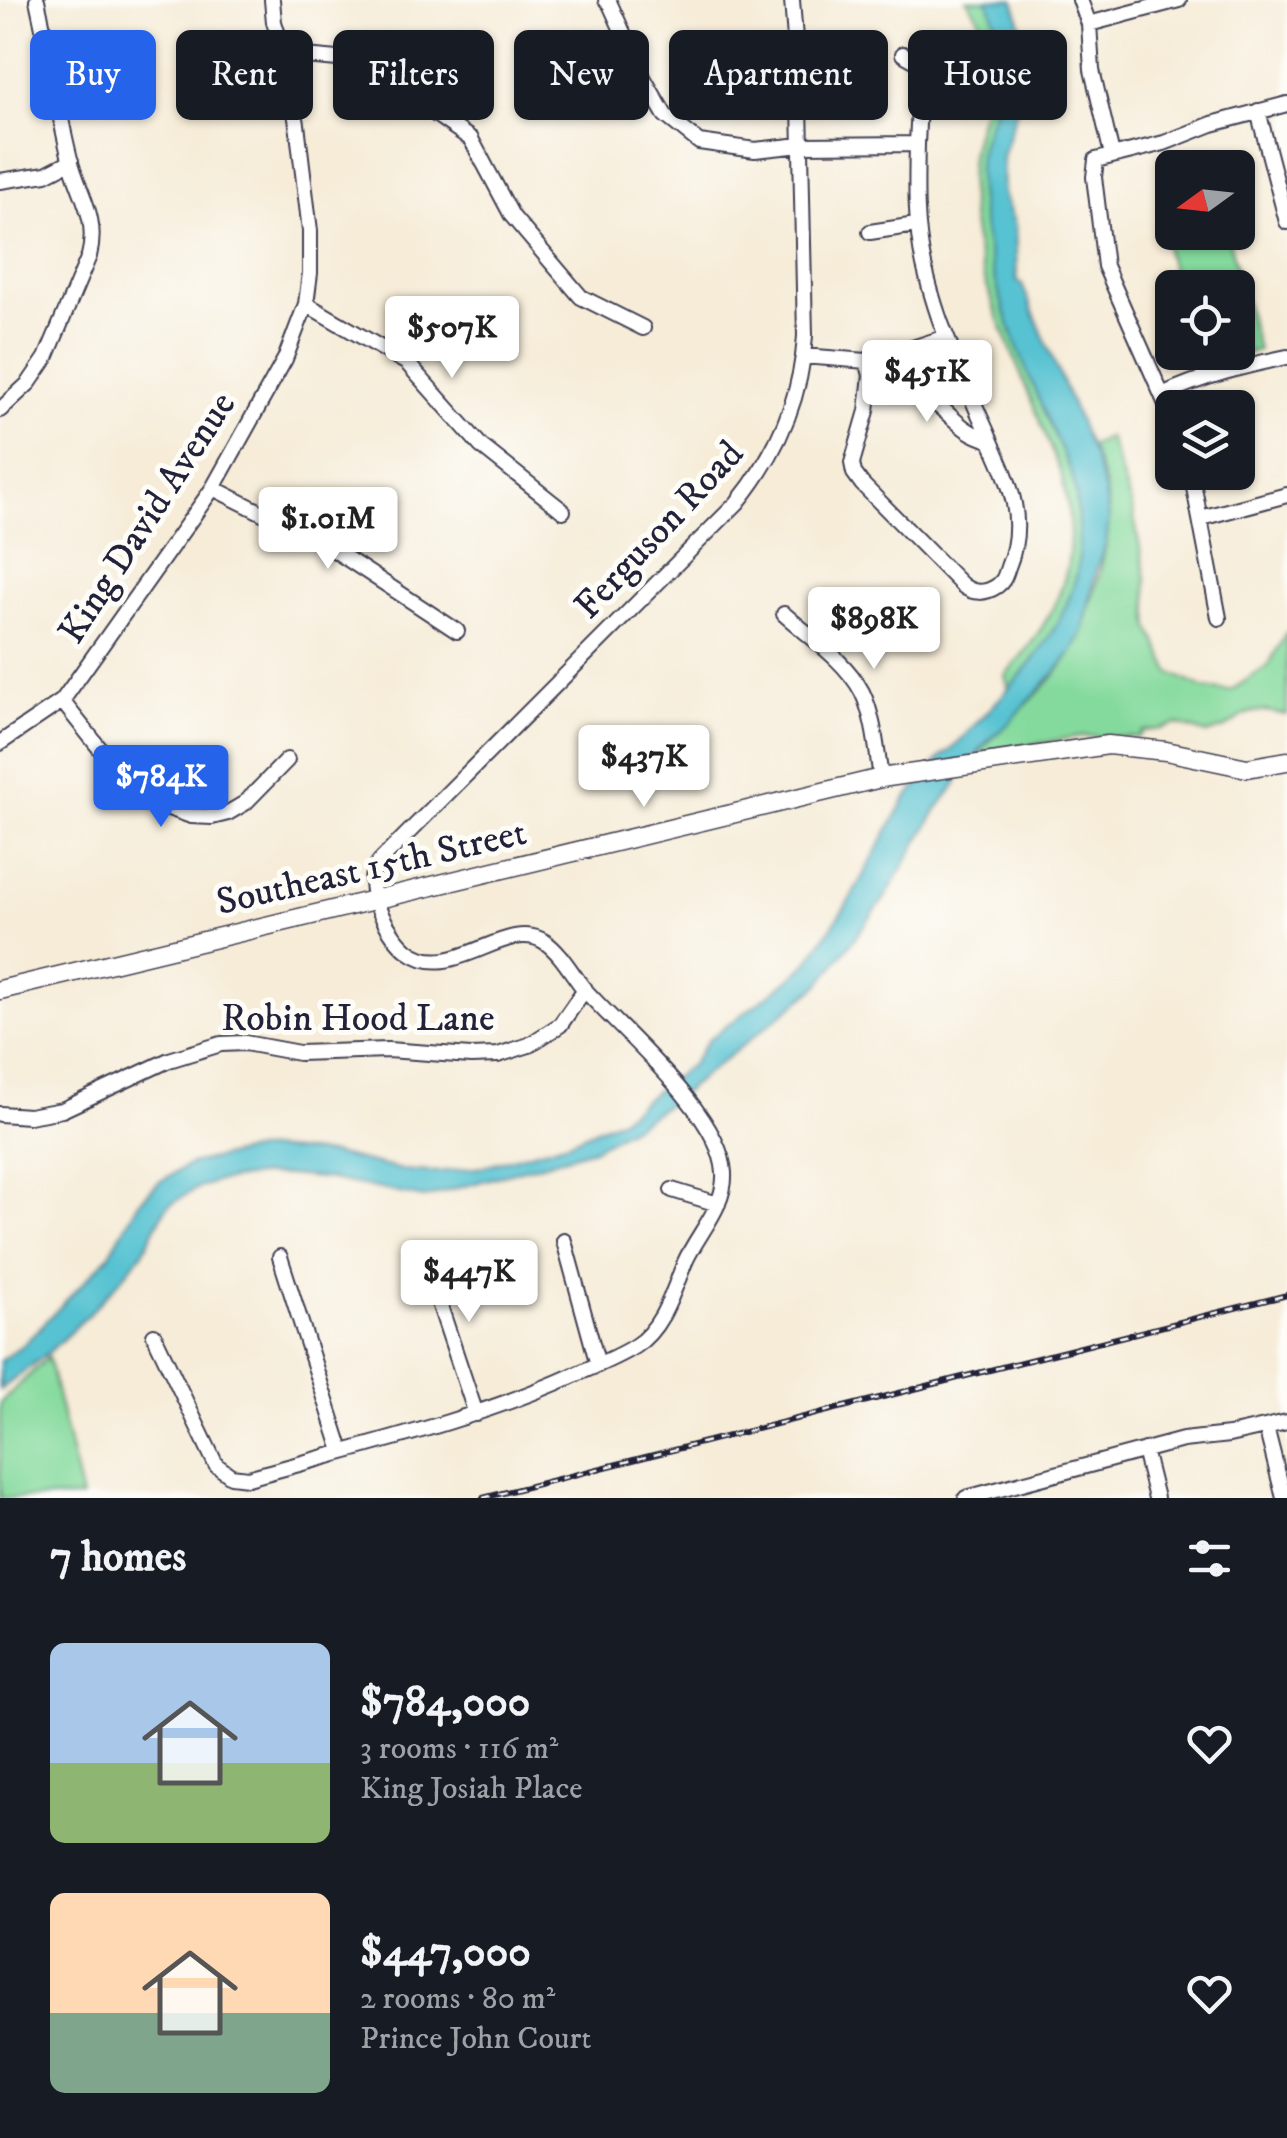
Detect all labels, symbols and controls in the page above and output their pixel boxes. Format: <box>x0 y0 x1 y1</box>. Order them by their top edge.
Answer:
chip: Buy <box>30 30 156 120</box>
chip: Rent <box>176 30 313 120</box>
chip: Filters <box>333 30 494 120</box>
chip: New <box>514 30 649 120</box>
chip: Apartment <box>669 30 888 120</box>
chip: House <box>908 30 1067 120</box>
north arrow <box>1155 150 1255 250</box>
map controls <box>1155 150 1255 490</box>
button: locate <box>1155 270 1255 370</box>
pin: $507K <box>382 296 522 381</box>
text: $507K <box>407 308 497 348</box>
pin: $451K <box>857 340 997 425</box>
text: $451K <box>884 352 970 392</box>
street label: King David Avenue <box>48 383 247 653</box>
button: layers <box>1155 390 1255 490</box>
street label: Ferguson Road <box>565 431 754 630</box>
pin: $1.01M <box>247 487 409 572</box>
text: $1.01M <box>281 499 375 539</box>
pin: $898K <box>804 587 944 672</box>
text: $898K <box>830 599 918 639</box>
pin: $437K <box>574 725 714 810</box>
text: $437K <box>600 737 688 777</box>
pin: $784K <box>91 745 231 830</box>
text: $784K <box>115 757 207 797</box>
street label: Southeast 15th Street <box>212 809 531 927</box>
street label: Robin Hood Lane <box>221 995 495 1043</box>
pin: $447K <box>399 1240 539 1325</box>
text: $447K <box>423 1252 515 1292</box>
icon: filters <box>1182 1531 1237 1586</box>
text: 7 homes <box>50 1532 186 1584</box>
text: $784,000 <box>360 1677 530 1729</box>
icon: home <box>130 1683 250 1803</box>
icon: heart <box>1182 1716 1237 1771</box>
text: 3 rooms · 116 m² <box>360 1729 558 1769</box>
text: King Josiah Place <box>360 1769 582 1809</box>
text: $447,000 <box>360 1927 531 1979</box>
icon: home <box>130 1933 250 2053</box>
icon: heart <box>1182 1966 1237 2021</box>
text: 2 rooms · 80 m² <box>360 1979 555 2019</box>
text: Prince John Court <box>360 2019 592 2059</box>

